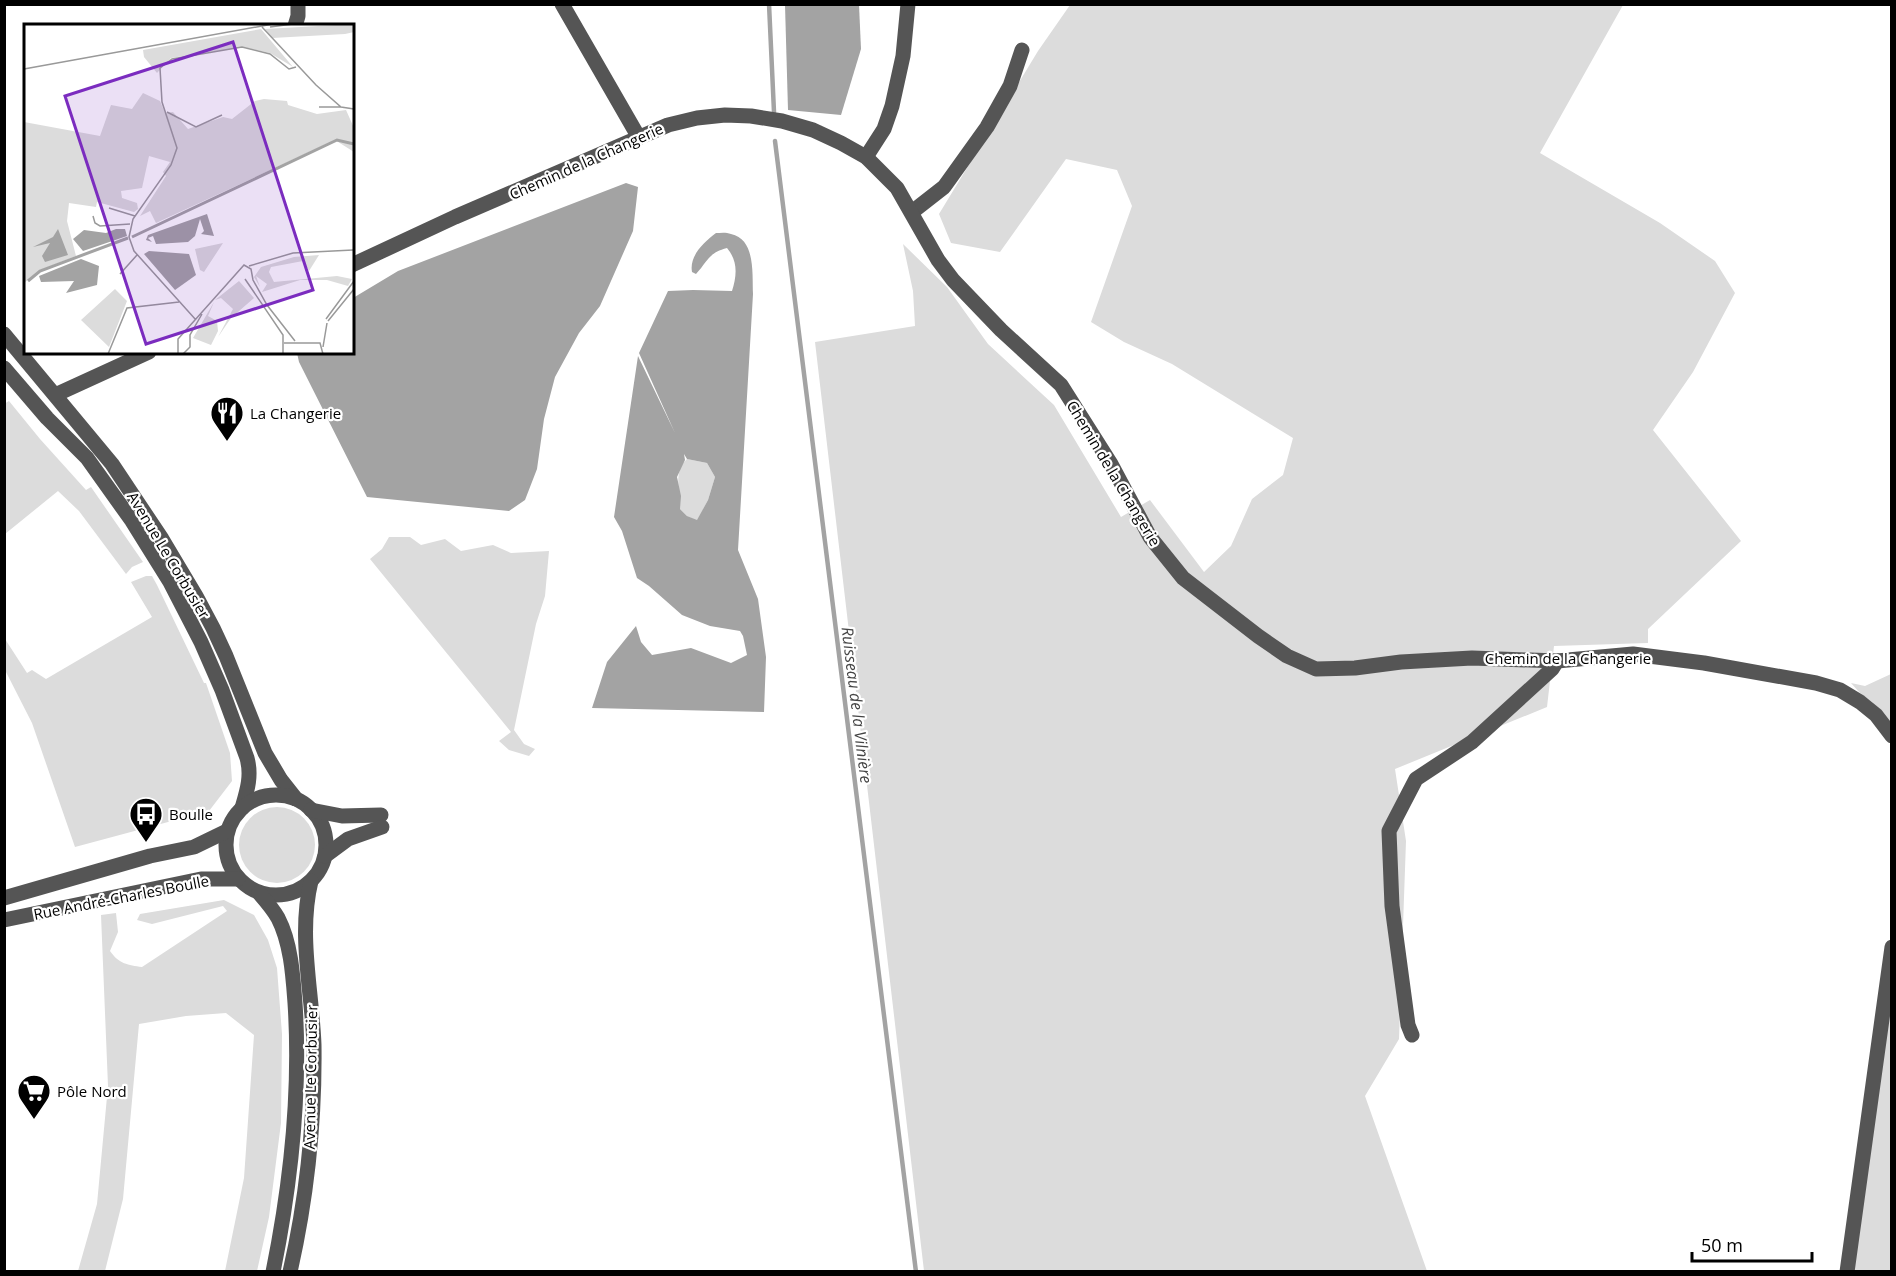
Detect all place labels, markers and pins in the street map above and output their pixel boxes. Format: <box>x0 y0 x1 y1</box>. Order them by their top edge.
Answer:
restaurant icon: La Changerie <box>209 395 245 442</box>
place label: La Changerie <box>250 403 341 423</box>
bus stop icon: Boulle <box>128 796 164 843</box>
place label: Boulle <box>169 804 213 824</box>
supermarket icon: Pôle Nord <box>16 1073 52 1120</box>
place label: Pôle Nord <box>57 1081 127 1101</box>

